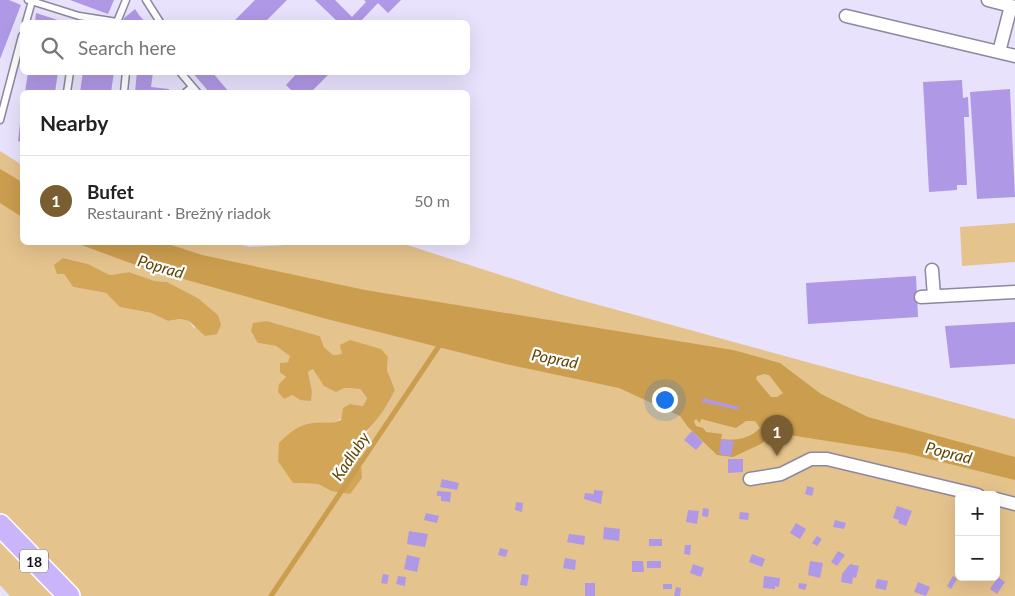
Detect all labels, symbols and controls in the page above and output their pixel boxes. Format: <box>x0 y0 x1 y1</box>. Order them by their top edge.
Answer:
search box <box>20 20 470 75</box>
icon: search <box>38 34 66 62</box>
text: Search here <box>78 36 176 59</box>
text: Nearby <box>40 110 108 135</box>
text: Bufet <box>87 180 134 203</box>
text: 1 <box>51 191 61 210</box>
text: 50 m <box>414 191 450 210</box>
text: Restaurant · Brežný riadok <box>87 203 271 222</box>
water label: Poprad <box>136 250 187 282</box>
water label: Poprad <box>530 344 580 372</box>
your location <box>652 387 678 413</box>
pin: 1 <box>761 415 793 456</box>
water label: Kadluby <box>327 428 373 484</box>
water label: Poprad <box>924 437 975 467</box>
map controls <box>955 491 1000 581</box>
button: + <box>955 491 1000 536</box>
button: − <box>955 536 1000 581</box>
road number: 18 <box>20 550 48 572</box>

